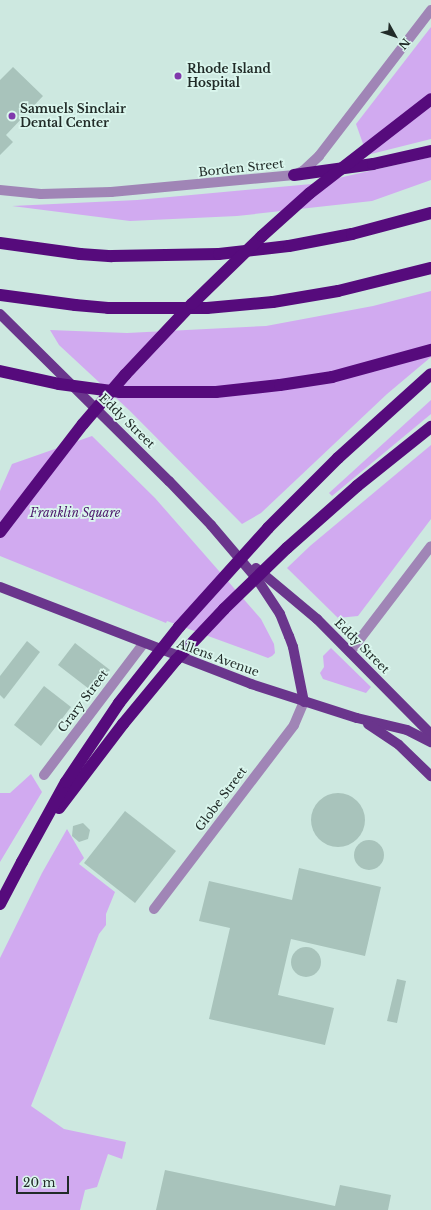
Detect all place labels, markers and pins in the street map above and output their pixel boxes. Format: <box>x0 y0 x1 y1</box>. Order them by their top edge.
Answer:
place label: Rhode Island Hospital <box>187 62 271 90</box>
marker: Rhode Island Hospital <box>172 70 184 82</box>
place label: Samuels Sinclair Dental Center <box>20 102 126 130</box>
marker: Samuels Sinclair Dental Center <box>7 111 17 121</box>

